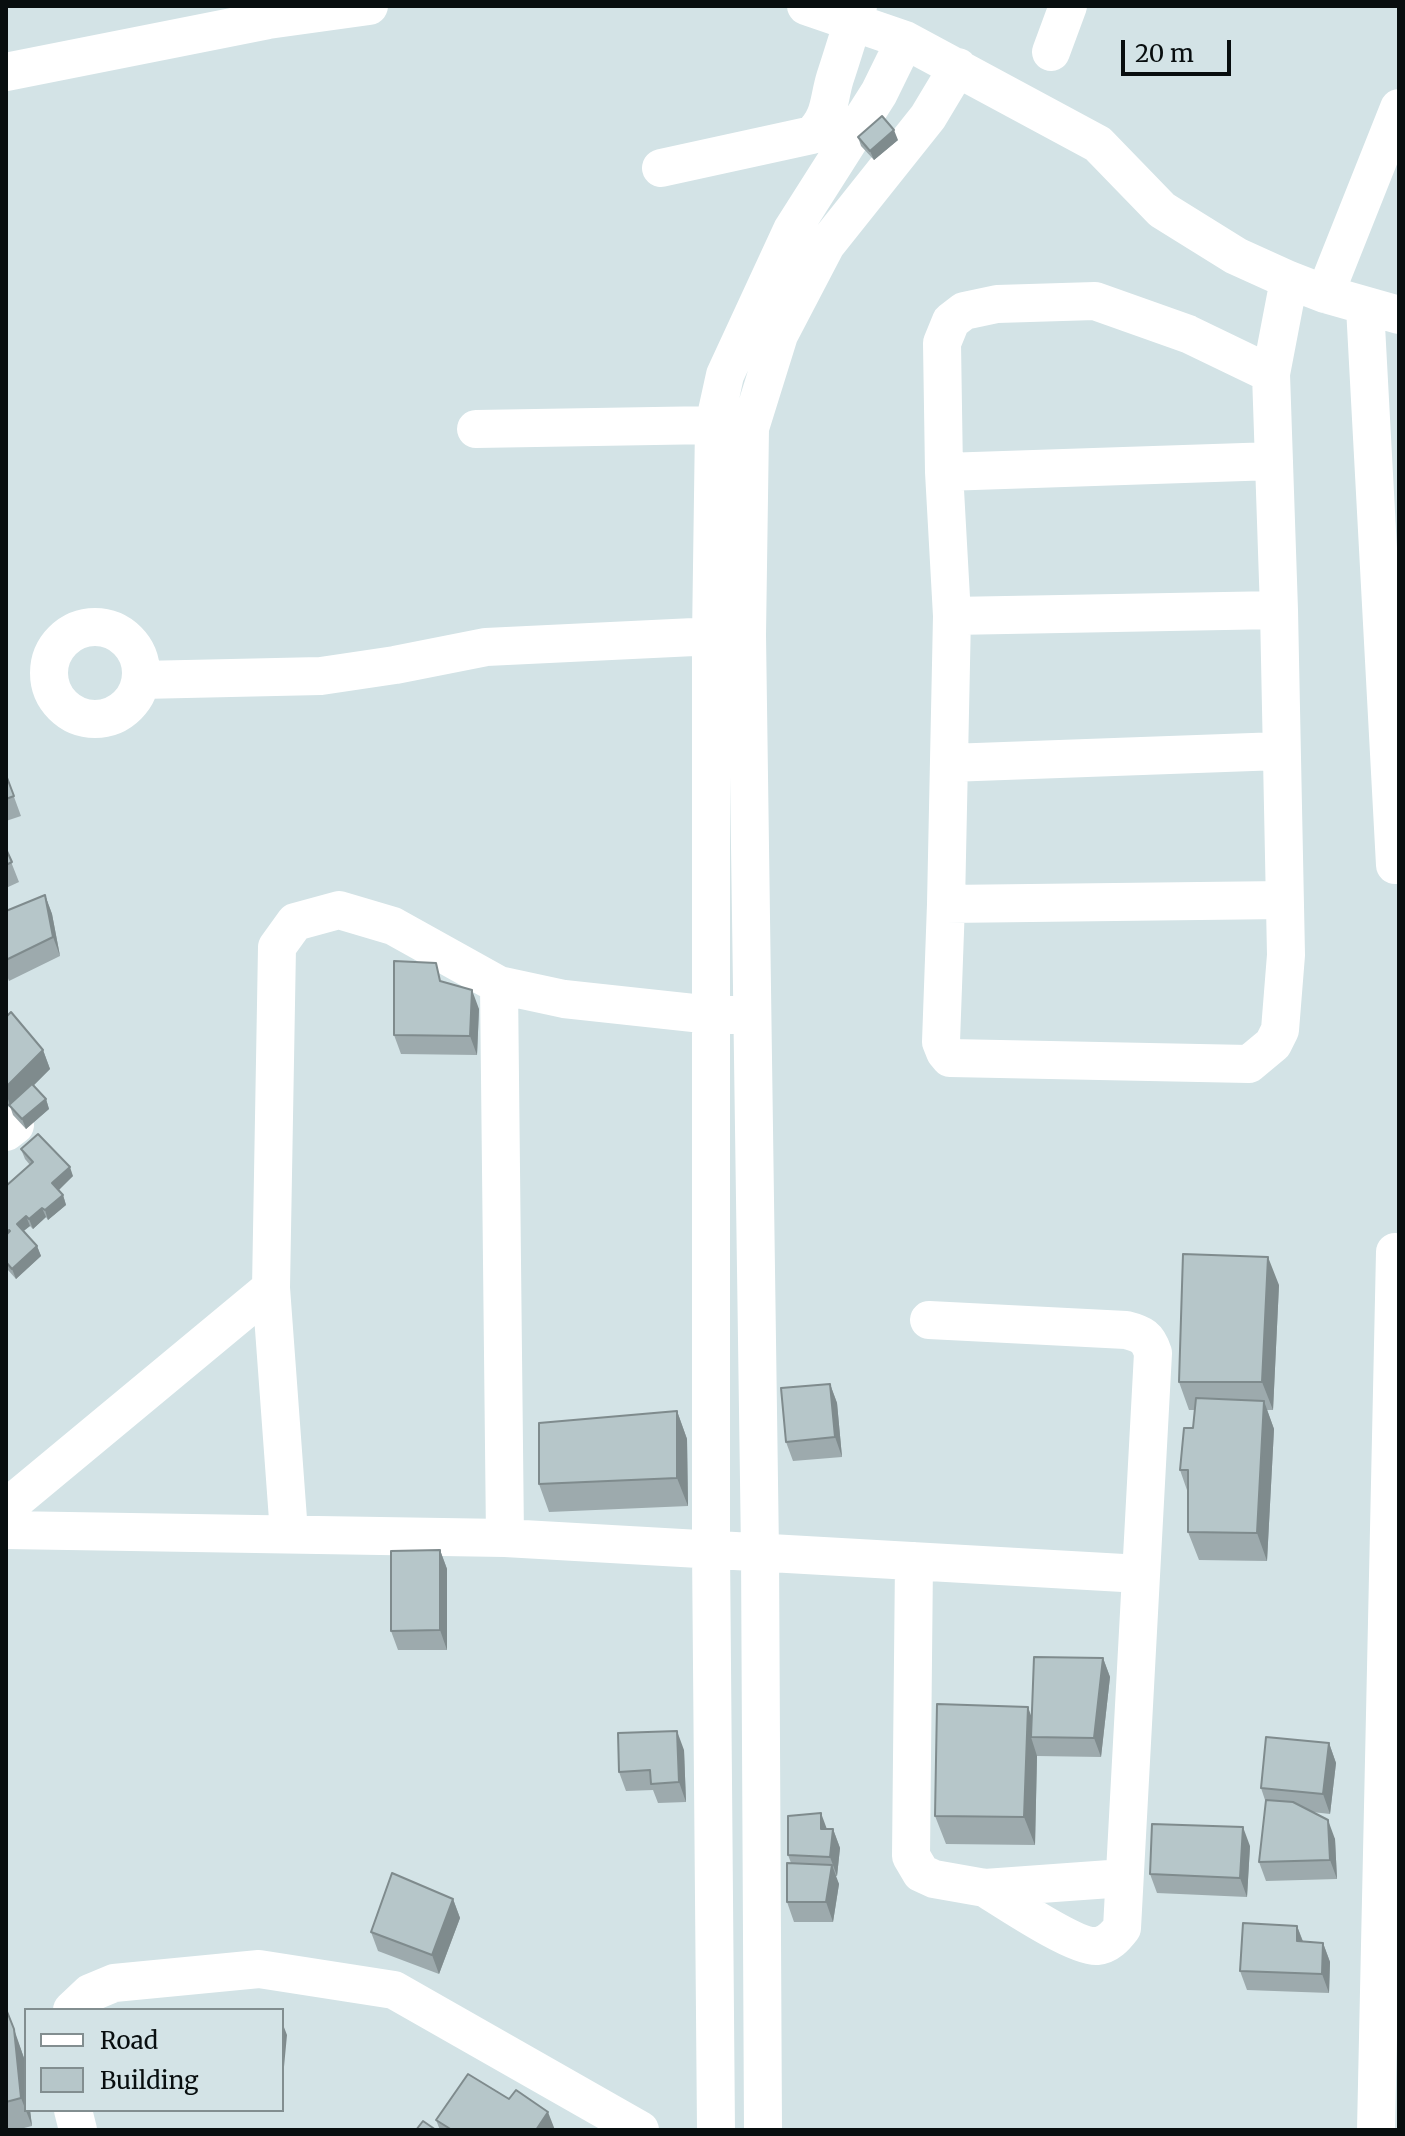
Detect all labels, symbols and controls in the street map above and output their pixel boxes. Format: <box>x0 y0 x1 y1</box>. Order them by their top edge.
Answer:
scale bar <box>1125 24 1235 74</box>
text: 20 m <box>1135 38 1194 69</box>
legend <box>24 2008 284 2112</box>
text: Road <box>100 2025 158 2056</box>
text: Building <box>100 2065 199 2096</box>

